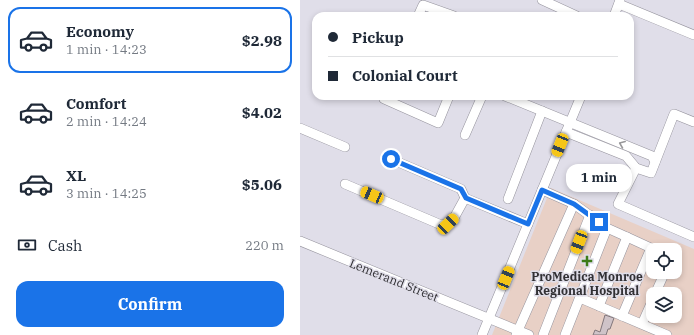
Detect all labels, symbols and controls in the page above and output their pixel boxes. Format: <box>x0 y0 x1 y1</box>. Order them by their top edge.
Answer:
icon: car <box>18 22 54 58</box>
text: Economy <box>66 22 134 41</box>
text: Pickup <box>352 28 404 47</box>
text: $2.98 <box>242 31 282 50</box>
text: 1 min · 14:23 <box>66 41 147 58</box>
text: Colonial Court <box>352 66 458 85</box>
icon: car <box>18 94 54 130</box>
text: Comfort <box>66 94 126 113</box>
text: $4.02 <box>242 103 282 122</box>
text: 2 min · 14:24 <box>66 113 147 130</box>
car <box>550 132 570 158</box>
one-way arrow <box>619 140 626 148</box>
route start <box>382 150 400 168</box>
callout: 1 min <box>566 164 632 192</box>
icon: car <box>18 166 54 202</box>
text: XL <box>66 166 86 185</box>
text: 1 min <box>581 169 617 186</box>
text: $5.06 <box>242 175 282 194</box>
text: 3 min · 14:25 <box>66 185 147 202</box>
car <box>359 185 385 205</box>
car <box>435 211 461 237</box>
route end <box>590 213 608 231</box>
car <box>569 229 589 255</box>
icon: cash <box>16 234 38 256</box>
text: Cash <box>48 236 82 255</box>
text: 220 m <box>245 237 284 254</box>
map controls <box>646 243 682 323</box>
button: locate <box>646 243 682 279</box>
street label: Lemerand Street <box>347 255 441 305</box>
marker: ProMedica Monroe Regional Hospital <box>581 255 593 267</box>
car <box>496 265 516 291</box>
place label: ProMedica Monroe Regional Hospital <box>531 269 643 298</box>
button: Confirm <box>16 281 284 327</box>
button: layers <box>646 287 682 323</box>

